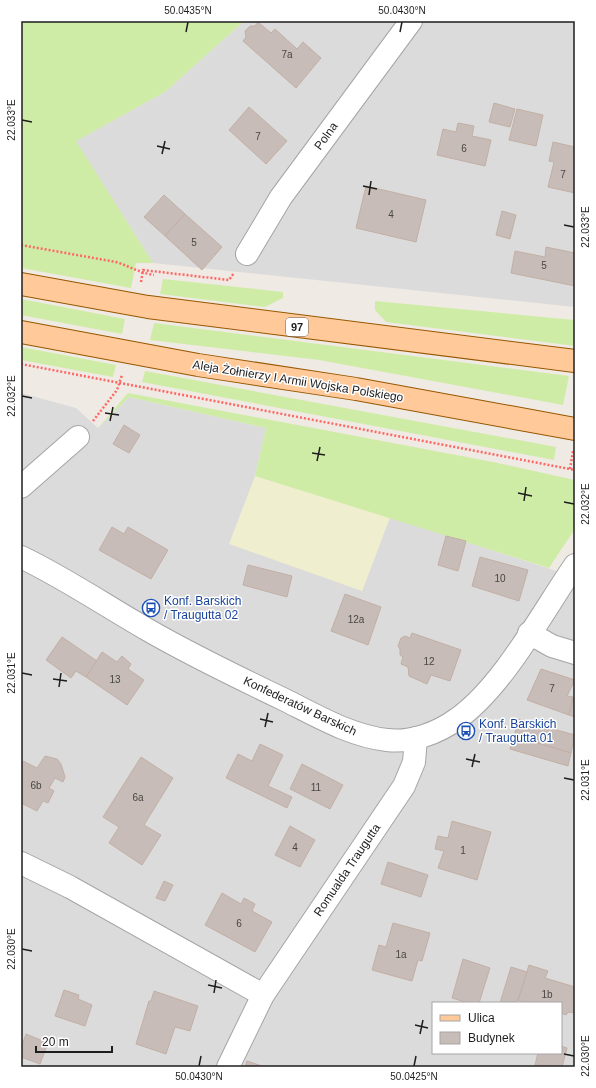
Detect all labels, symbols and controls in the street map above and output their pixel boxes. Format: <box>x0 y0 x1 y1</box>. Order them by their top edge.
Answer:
text: 50.0435°N <box>164 5 212 16</box>
text: 50.0430°N <box>378 5 426 16</box>
house number: 7a <box>281 49 293 60</box>
text: 22.033°E <box>6 99 17 141</box>
street label: Polna <box>311 119 341 153</box>
house number: 7 <box>255 131 261 142</box>
house number: 6 <box>461 143 467 154</box>
house number: 7 <box>560 169 566 180</box>
text: 22.033°E <box>580 206 591 248</box>
house number: 4 <box>388 209 394 220</box>
house number: 5 <box>191 237 197 248</box>
house number: 5 <box>541 260 547 271</box>
road number: 97 <box>286 318 308 336</box>
street label: Aleja Żołnierzy I Armii Wojska Polskiego <box>192 357 405 405</box>
text: 22.032°E <box>6 375 17 417</box>
text: 22.032°E <box>580 483 591 525</box>
house number: 10 <box>494 573 506 584</box>
place label: Konf. Barskich / Traugutta 02 <box>164 594 241 622</box>
bus stop icon: Konf. Barskich / Traugutta 02 <box>141 598 161 618</box>
house number: 12a <box>348 614 365 625</box>
text: 22.031°E <box>6 652 17 694</box>
house number: 12 <box>423 656 435 667</box>
house number: 13 <box>109 674 121 685</box>
street label: Konfederatów Barskich <box>241 674 359 738</box>
house number: 7 <box>549 683 555 694</box>
place label: Konf. Barskich / Traugutta 01 <box>479 717 556 745</box>
bus stop icon: Konf. Barskich / Traugutta 01 <box>456 721 476 741</box>
text: 22.031°E <box>580 759 591 801</box>
house number: 6b <box>30 780 42 791</box>
house number: 11 <box>311 782 322 793</box>
house number: 6a <box>132 792 144 803</box>
street label: Romualda Traugutta <box>311 821 383 919</box>
house number: 4 <box>292 842 298 853</box>
house number: 1 <box>460 845 466 856</box>
house number: 6 <box>236 918 242 929</box>
text: 22.030°E <box>6 928 17 970</box>
house number: 1a <box>395 949 407 960</box>
house number: 1b <box>541 989 553 1000</box>
legend <box>432 1002 562 1054</box>
text: Ulica <box>468 1011 495 1025</box>
scale bar <box>36 1028 112 1054</box>
text: Budynek <box>468 1031 516 1045</box>
text: 20 m <box>42 1035 69 1049</box>
text: 22.030°E <box>580 1035 591 1077</box>
text: 50.0430°N <box>175 1071 223 1082</box>
text: 50.0425°N <box>390 1071 438 1082</box>

